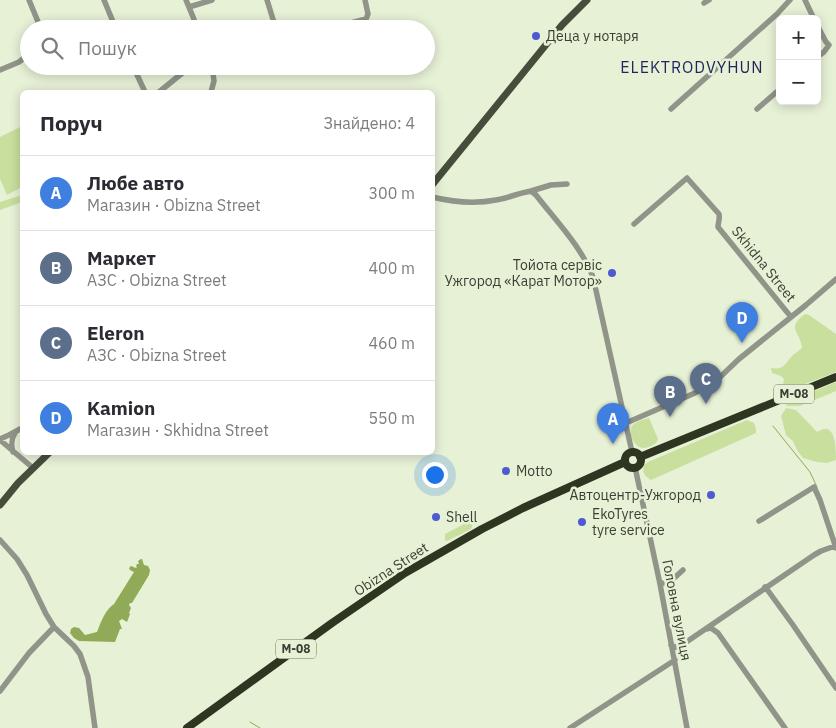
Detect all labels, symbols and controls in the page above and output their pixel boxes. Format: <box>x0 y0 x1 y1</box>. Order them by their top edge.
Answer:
map controls <box>776 15 821 105</box>
button: + <box>776 15 821 60</box>
search box <box>20 20 435 75</box>
place label: Деца у нотаря <box>546 27 639 45</box>
marker: Деца у нотаря <box>530 30 542 42</box>
icon: search <box>38 34 66 62</box>
text: Пошук <box>78 36 137 60</box>
district label: ELEKTRODVYHUN <box>620 57 764 77</box>
button: − <box>776 60 821 105</box>
text: Поруч <box>40 109 103 137</box>
text: Знайдено: 4 <box>323 113 415 133</box>
text: Любе авто <box>87 171 184 195</box>
text: A <box>51 183 61 203</box>
text: 300 m <box>368 183 415 203</box>
text: Магазин · Obizna Street <box>87 195 261 215</box>
street label: Skhidna Street <box>728 223 800 306</box>
text: Маркет <box>87 246 156 270</box>
place label: Тойота сервіс Ужгород «Карат Мотор» <box>444 256 602 290</box>
text: B <box>51 258 61 278</box>
text: 400 m <box>368 258 415 278</box>
marker: Тойота сервіс Ужгород «Карат Мотор» <box>606 267 618 279</box>
text: АЗС · Obizna Street <box>87 270 227 290</box>
pin: D <box>726 302 758 343</box>
text: Eleron <box>87 321 145 345</box>
text: C <box>51 333 61 353</box>
text: 460 m <box>368 333 415 353</box>
text: АЗС · Obizna Street <box>87 345 227 365</box>
pin: C <box>690 363 722 404</box>
pin: B <box>654 376 686 417</box>
road number: М-08 <box>774 384 814 404</box>
text: Kamion <box>87 396 155 420</box>
pin: A <box>597 403 629 444</box>
text: D <box>50 408 62 428</box>
text: 550 m <box>368 408 415 428</box>
text: Магазин · Skhidna Street <box>87 420 269 440</box>
your location <box>422 462 448 488</box>
place label: Motto <box>516 462 553 480</box>
marker: Motto <box>500 465 512 477</box>
place label: Автоцентр-Ужгород <box>570 486 701 504</box>
marker: Автоцентр-Ужгород <box>705 489 717 501</box>
place label: EkoTyres tyre service <box>592 505 665 539</box>
place label: Shell <box>446 508 478 526</box>
marker: Shell <box>430 511 442 523</box>
marker: EkoTyres tyre service <box>576 516 588 528</box>
street label: Obizna Street <box>350 538 432 600</box>
street label: Головна вулиця <box>658 558 696 662</box>
road number: М-08 <box>276 640 316 659</box>

